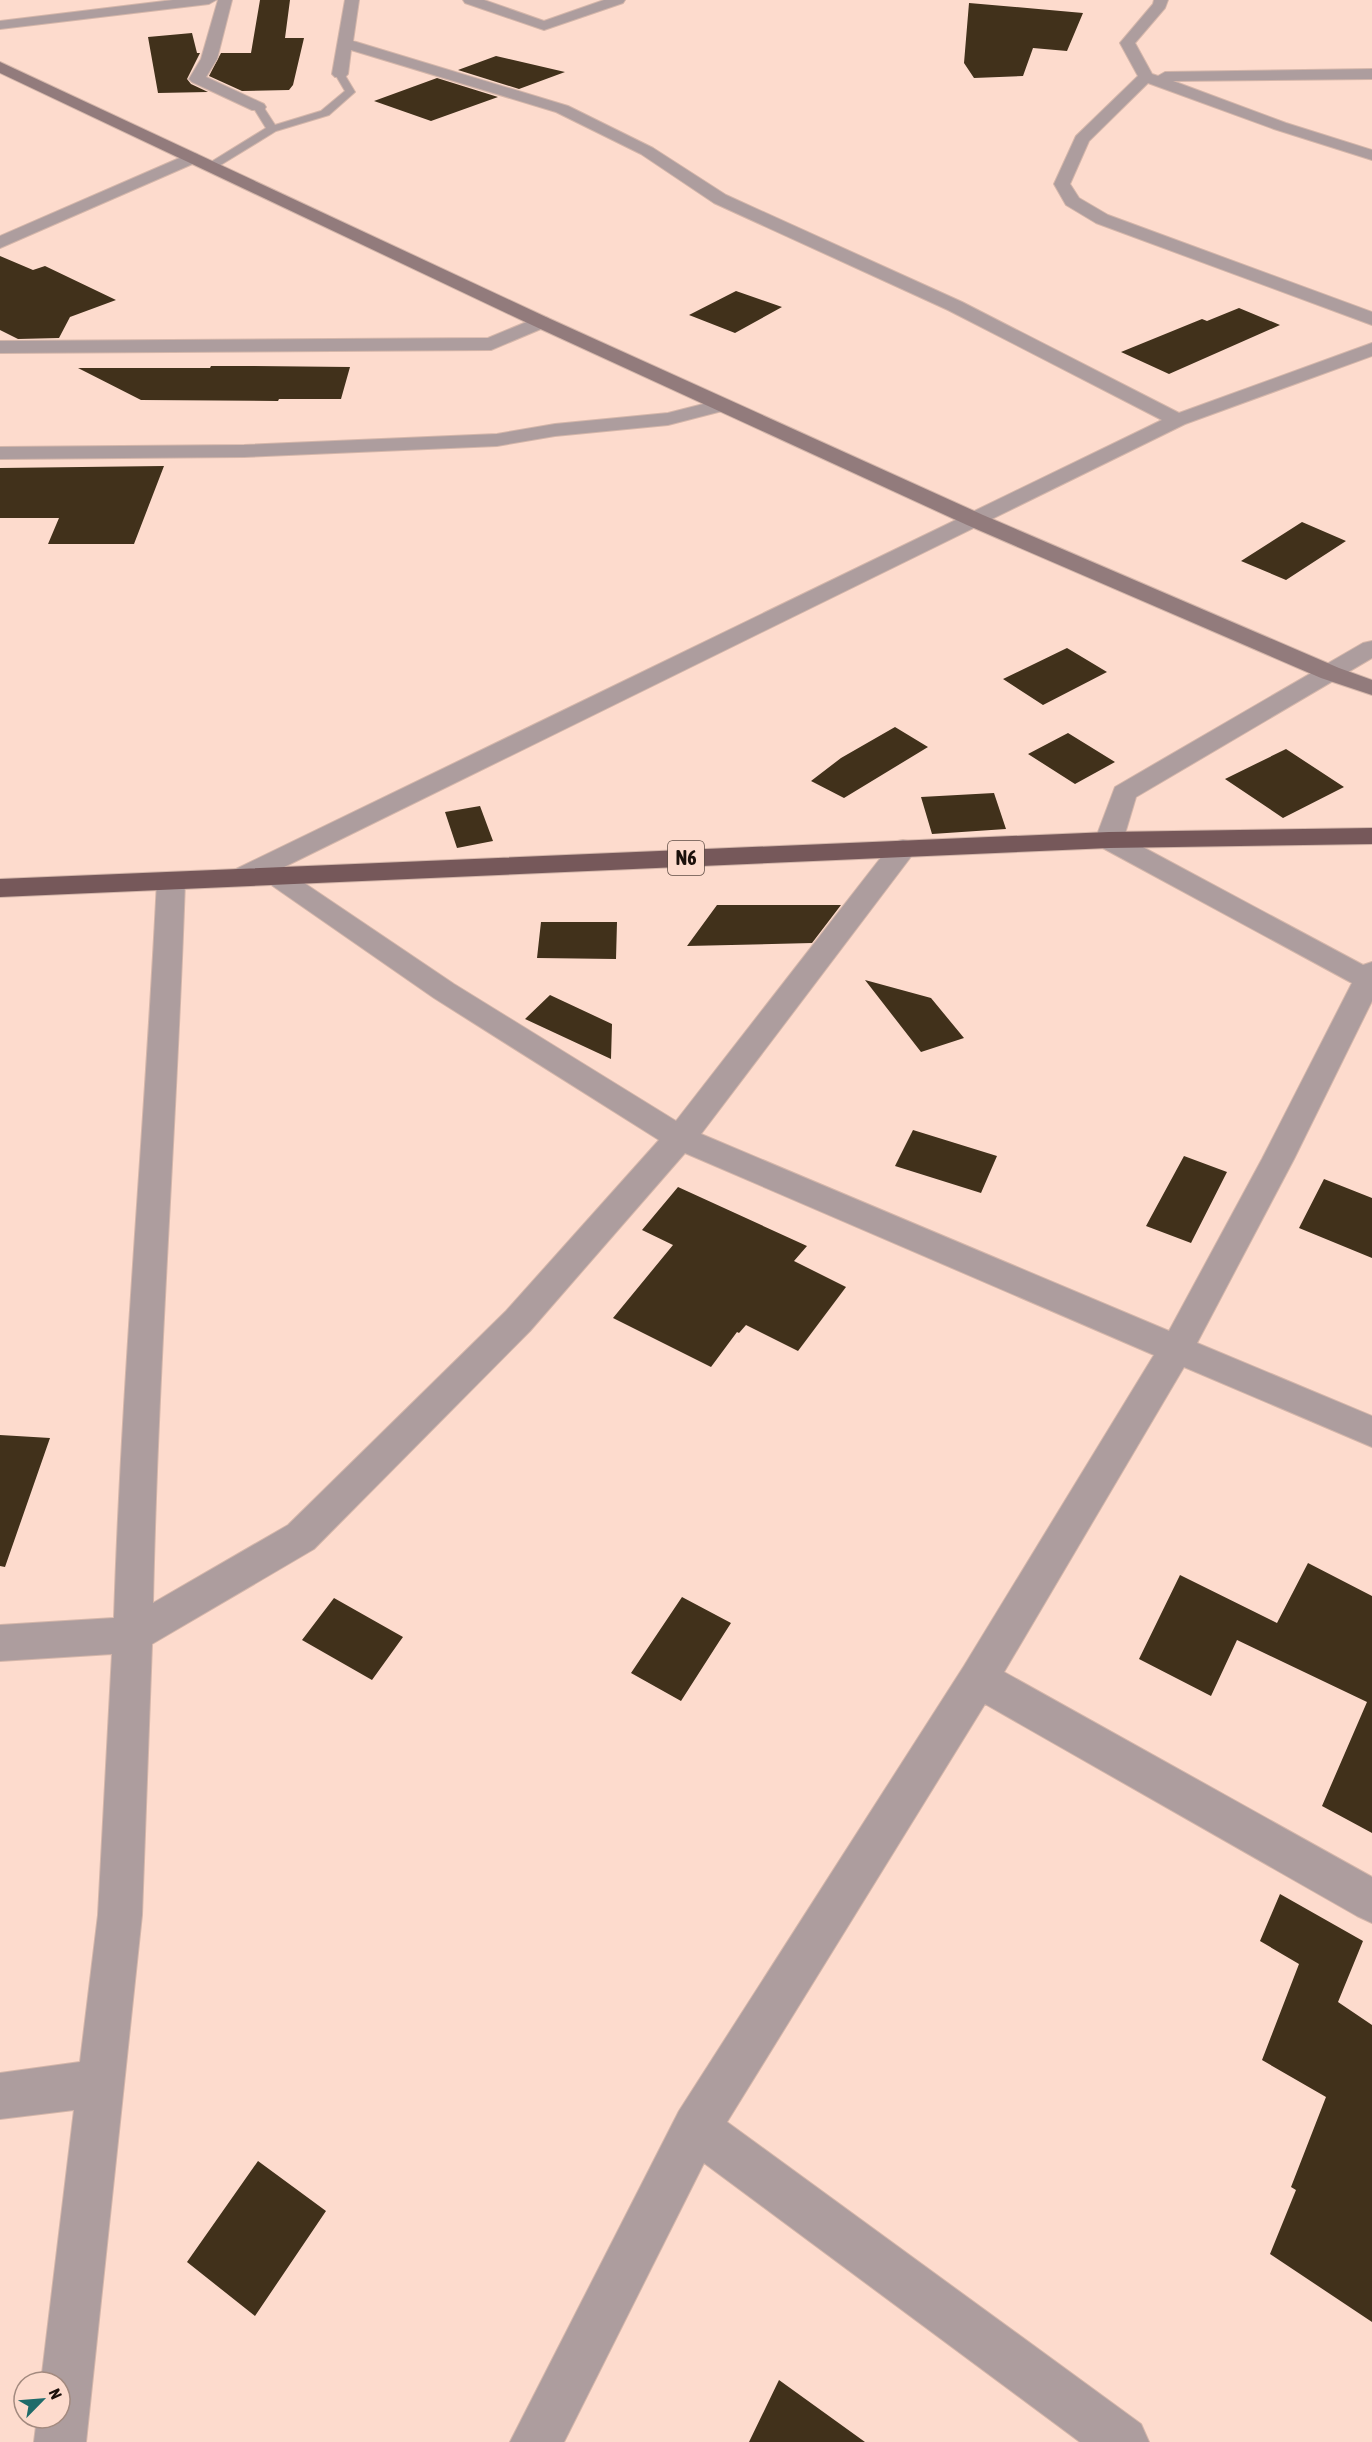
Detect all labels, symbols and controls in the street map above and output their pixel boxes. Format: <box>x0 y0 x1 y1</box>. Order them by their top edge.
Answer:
road number: N6 <box>668 841 704 875</box>
north arrow <box>12 2370 72 2430</box>
text: N <box>45 2386 66 2402</box>

